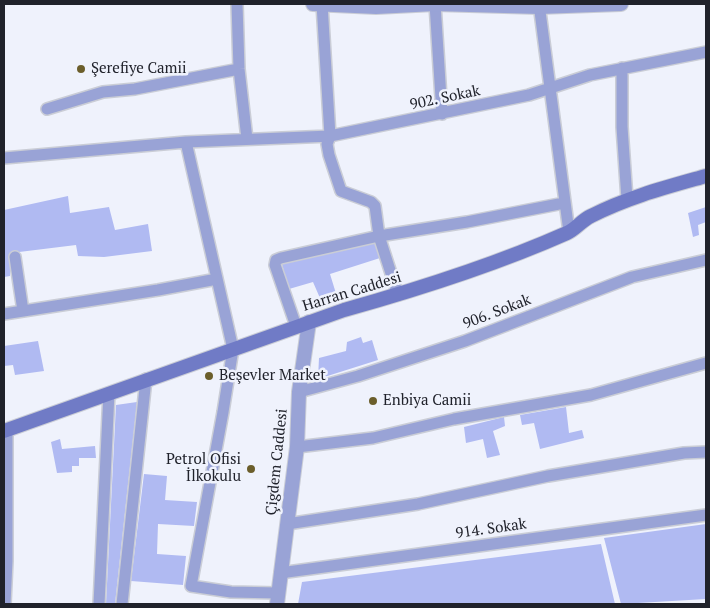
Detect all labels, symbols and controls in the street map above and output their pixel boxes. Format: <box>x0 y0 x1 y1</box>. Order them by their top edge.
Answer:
place label: Şerefiye Camii <box>91 60 187 78</box>
marker: Şerefiye Camii <box>75 63 87 75</box>
street label: 902. Sokak <box>408 82 482 114</box>
street label: Harran Caddesi <box>300 268 404 316</box>
street label: 906. Sokak <box>461 291 533 333</box>
place label: Beşevler Market <box>219 367 326 385</box>
marker: Beşevler Market <box>203 370 215 382</box>
place label: Enbiya Camii <box>383 392 471 410</box>
marker: Enbiya Camii <box>367 395 379 407</box>
street label: Çigdem Caddesi <box>262 408 292 516</box>
place label: Petrol Ofisi İlkokulu <box>166 451 241 486</box>
marker: Petrol Ofisi İlkokulu <box>245 463 257 475</box>
street label: 914. Sokak <box>454 515 528 543</box>

